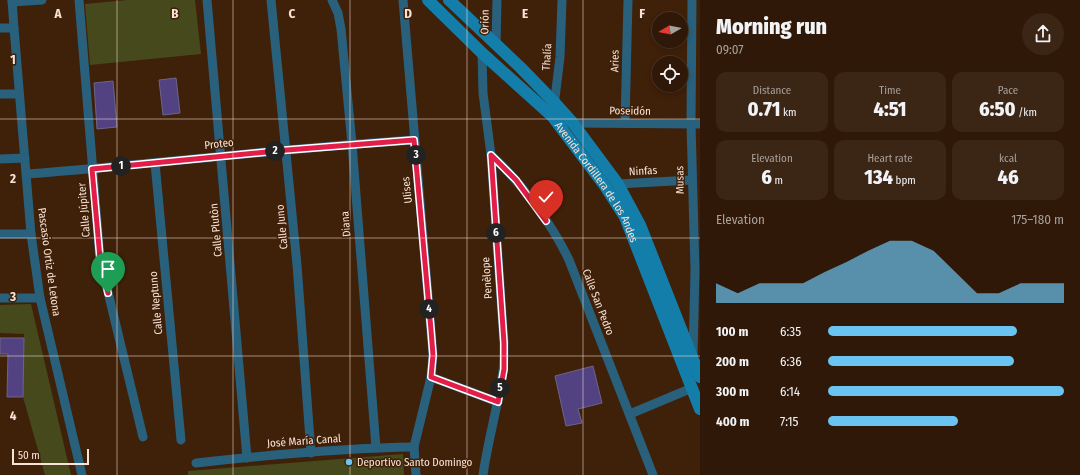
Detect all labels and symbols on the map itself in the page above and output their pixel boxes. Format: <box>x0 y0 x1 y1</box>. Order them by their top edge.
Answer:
text: A <box>53 6 62 21</box>
text: B <box>171 6 179 21</box>
text: C <box>289 6 296 21</box>
text: D <box>404 6 412 21</box>
text: E <box>522 6 528 21</box>
text: F <box>639 6 645 21</box>
street label: Orión <box>478 9 492 35</box>
north arrow <box>652 12 688 48</box>
street label: Thalía <box>540 43 554 71</box>
street label: Aries <box>608 49 622 72</box>
text: 1 <box>10 52 16 67</box>
street label: Poseidón <box>609 104 651 118</box>
street label: Avenida Cordillera de los Andes <box>552 119 641 244</box>
street label: Proteo <box>204 136 235 152</box>
pin: 2 <box>265 141 285 161</box>
pin: 3 <box>406 145 426 165</box>
pin: 1 <box>111 156 131 176</box>
street label: Ninfas <box>628 164 658 178</box>
street label: Musas <box>673 165 687 194</box>
text: 2 <box>9 171 16 186</box>
street label: Ulises <box>399 176 415 204</box>
pin <box>529 180 563 221</box>
street label: Calle Júpiter <box>75 182 93 238</box>
street label: Calle Plutòn <box>207 203 225 257</box>
street label: Calle Juno <box>274 204 290 250</box>
street label: Pascasio Ortiz de Letona <box>35 207 63 317</box>
street label: Diana <box>338 211 354 237</box>
pin: 6 <box>486 223 506 243</box>
pin <box>91 252 125 293</box>
street label: Penèlope <box>479 257 495 299</box>
street label: Calle San Pedro <box>579 267 617 337</box>
street label: Calle Neptuno <box>147 271 165 335</box>
text: 3 <box>9 289 16 304</box>
pin: 4 <box>419 299 439 319</box>
pin: 5 <box>490 378 510 398</box>
text: 4 <box>10 408 17 423</box>
street label: José María Canal <box>267 432 342 450</box>
scale bar <box>12 447 89 466</box>
place label: Deportivo Santo Domingo <box>357 456 473 469</box>
marker: Deportivo Santo Domingo <box>344 457 354 467</box>

